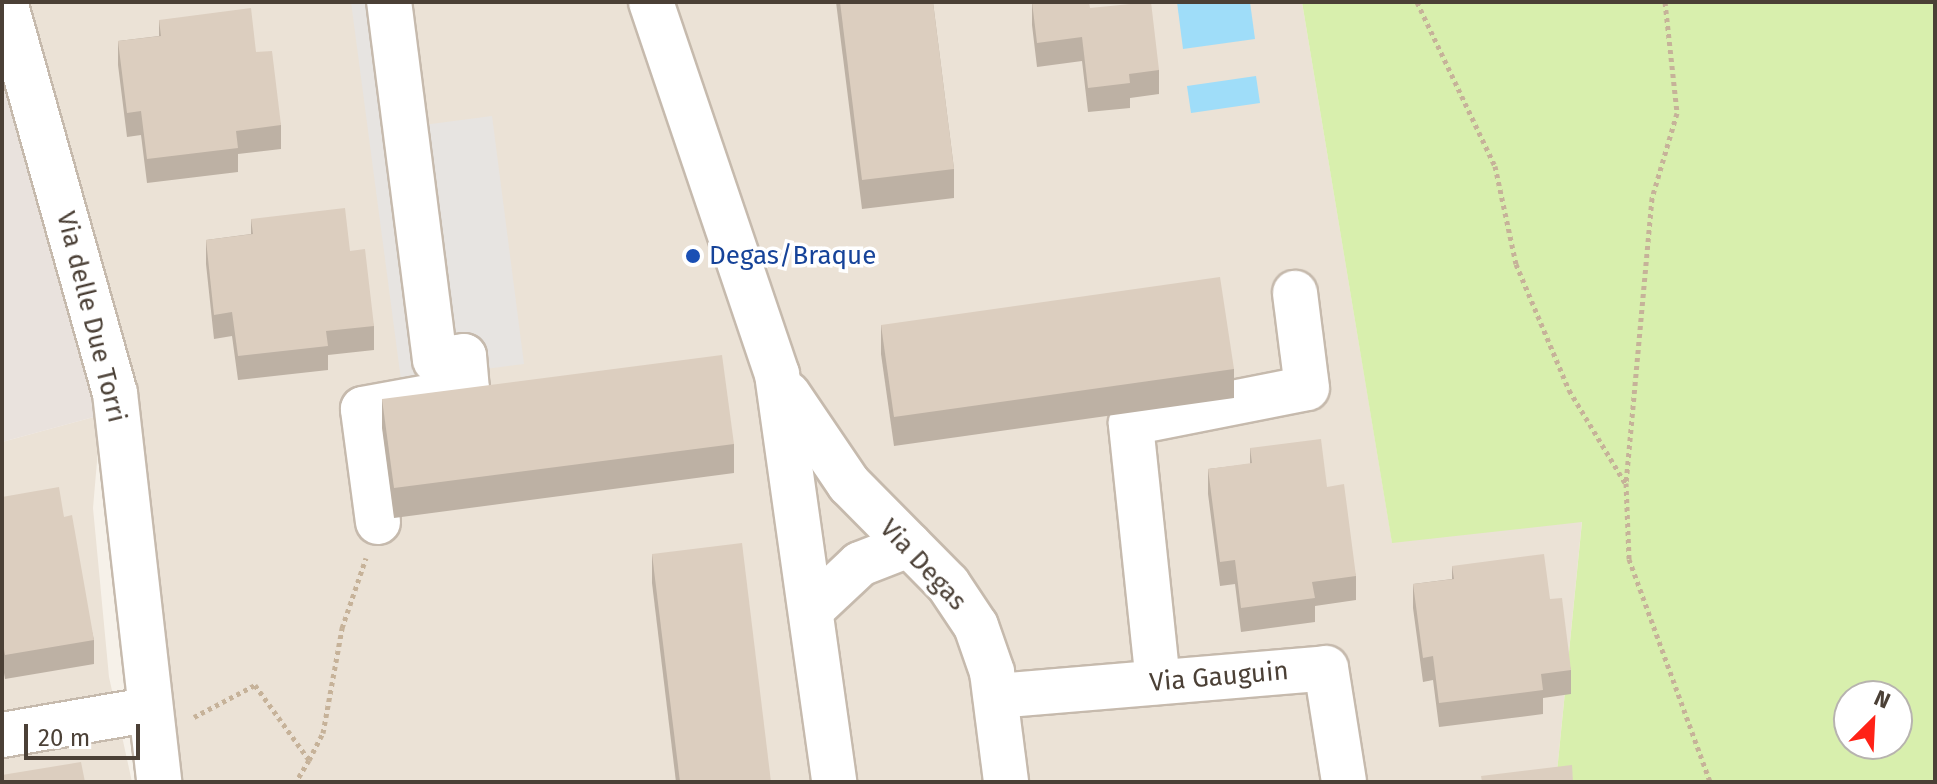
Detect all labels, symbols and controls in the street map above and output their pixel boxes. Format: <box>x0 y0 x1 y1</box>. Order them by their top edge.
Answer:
street label: Via delle Due Torri <box>50 208 132 426</box>
place label: Degas/Braque <box>709 240 876 272</box>
marker: Degas/Braque <box>684 247 702 265</box>
street label: Via Degas <box>873 513 973 617</box>
street label: Via Gauguin <box>1148 655 1290 699</box>
north arrow <box>1833 680 1913 760</box>
text: N <box>1870 684 1894 715</box>
scale bar <box>28 708 144 758</box>
text: 20 m <box>38 724 90 752</box>

